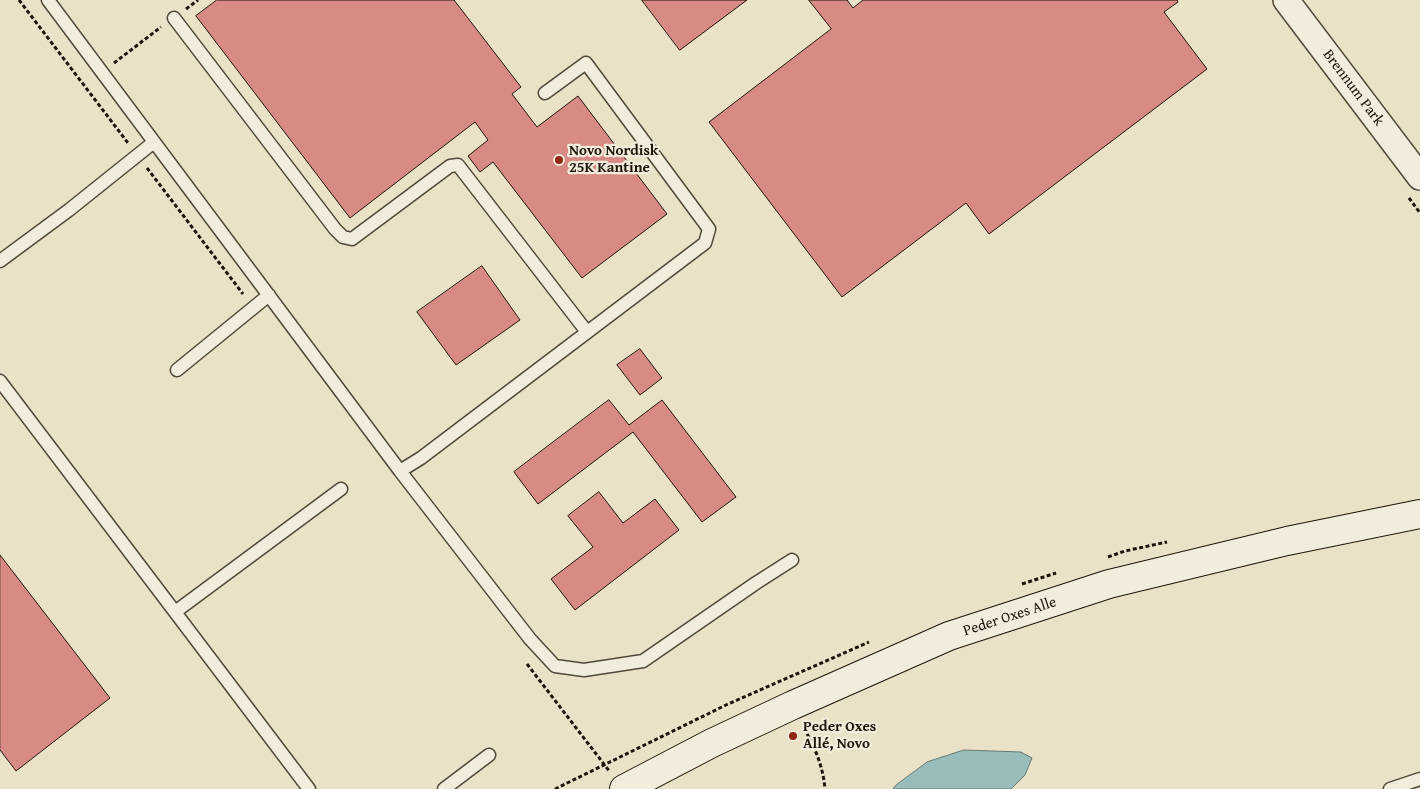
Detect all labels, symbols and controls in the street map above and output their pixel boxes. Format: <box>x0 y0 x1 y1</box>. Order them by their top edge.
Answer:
street label: Brennum Park <box>1318 46 1388 130</box>
place label: Novo Nordisk 25K Kantine <box>569 142 658 177</box>
marker: Novo Nordisk 25K Kantine <box>553 154 565 166</box>
street label: Peder Oxes Alle <box>961 593 1059 641</box>
place label: Peder Oxes Allé, Novo <box>803 718 876 753</box>
marker: Peder Oxes Allé, Novo <box>787 730 799 742</box>

